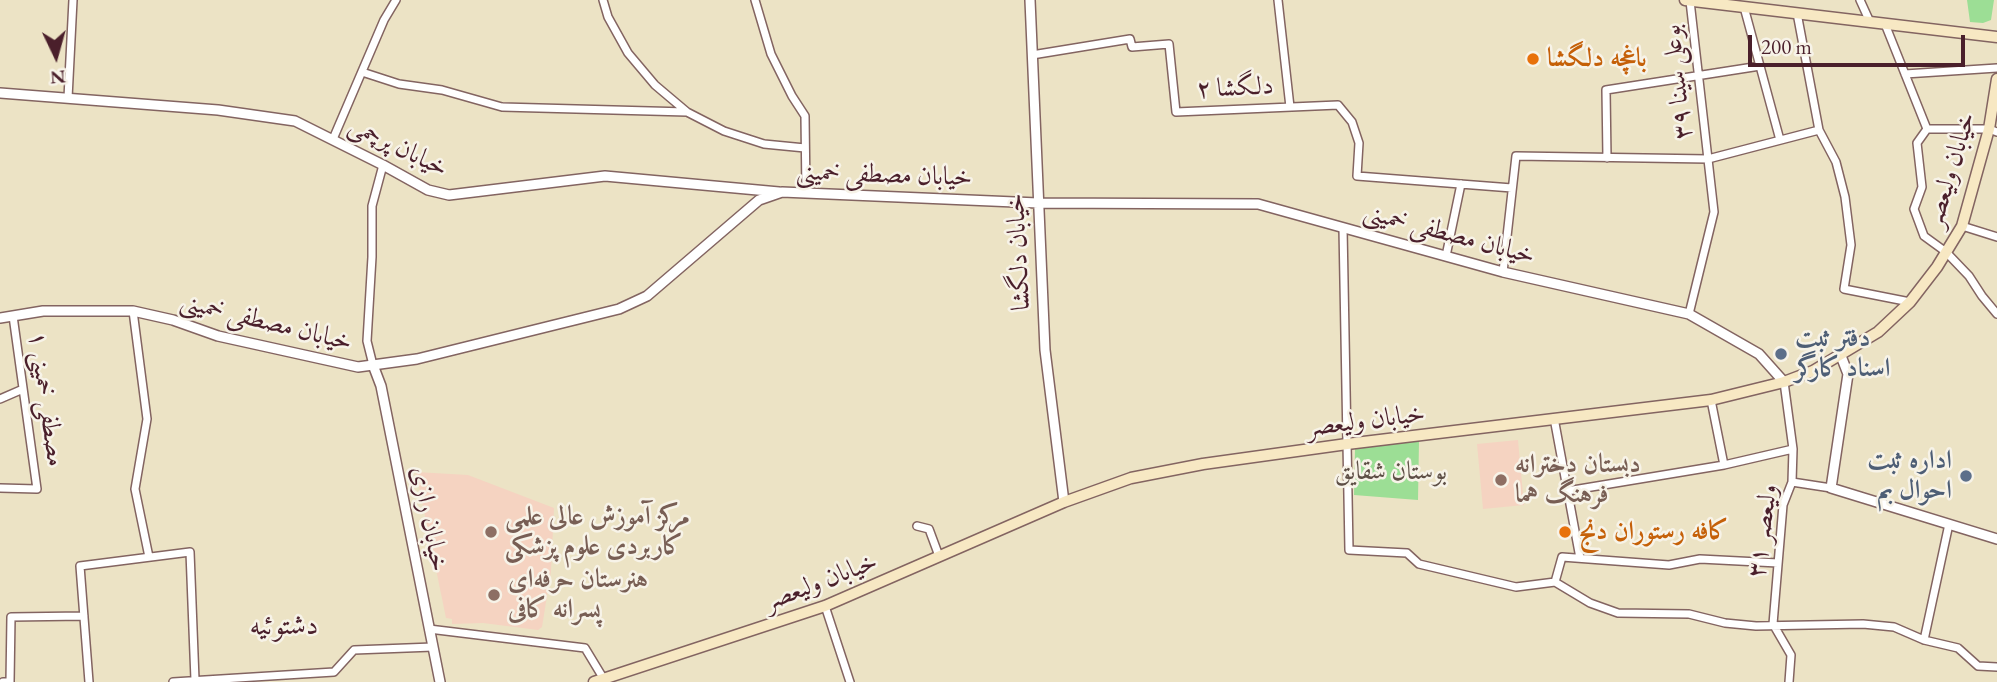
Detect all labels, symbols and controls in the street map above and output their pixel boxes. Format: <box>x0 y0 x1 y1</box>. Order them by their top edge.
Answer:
north arrow <box>21 21 91 91</box>
scale bar <box>1752 21 1969 65</box>
street label: بوعلی سینا ۳۹ <box>1656 23 1700 141</box>
text: 200 m <box>1761 33 1812 60</box>
place label: باغچه دلگشا <box>1547 43 1647 75</box>
marker: باغچه دلگشا <box>1525 51 1541 67</box>
text: N <box>49 64 67 91</box>
street label: دلگشا ۲ <box>1195 70 1275 106</box>
street label: خیابان ولیعصر <box>1919 109 1983 231</box>
street label: خیابان پرچمی <box>343 110 453 184</box>
street label: خیابان مصطفی خمینی <box>795 156 973 194</box>
street label: خیابان دلگشا <box>1000 193 1038 311</box>
street label: خیابان مصطفی خمینی <box>1360 196 1538 272</box>
street label: خیابان مصطفی خمینی <box>177 286 355 358</box>
place label: دفتر ثبت اسناد کارگر <box>1795 323 1890 384</box>
street label: مصطفی خمینی ۱ <box>21 329 71 469</box>
marker: دفتر ثبت اسناد کارگر <box>1773 346 1789 362</box>
street label: خیابان ولیعصر <box>1305 398 1427 444</box>
place label: اداره ثبت احوال بم <box>1867 445 1952 506</box>
place label: دبستان دخترانه فرهنگ هما <box>1515 449 1641 510</box>
park label: بوستان شقایق <box>1335 456 1447 488</box>
street label: خیابان رازی <box>404 464 454 574</box>
marker: اداره ثبت احوال بم <box>1958 468 1974 484</box>
marker: دبستان دخترانه فرهنگ هما <box>1493 472 1509 488</box>
street label: ولیعصر ۳۱ <box>1741 482 1785 580</box>
place label: مرکز آموزش عالی علمی کاربردی علوم پزشکی <box>505 501 690 562</box>
place label: کافه رستوران دنج <box>1579 516 1729 548</box>
marker: مرکز آموزش عالی علمی کاربردی علوم پزشکی <box>483 524 499 540</box>
marker: کافه رستوران دنج <box>1557 524 1573 540</box>
street label: خیابان ولیعصر <box>760 546 882 618</box>
place label: هنرستان حرفه‌ای پسرانه کافی <box>508 564 648 626</box>
marker: هنرستان حرفه‌ای پسرانه کافی <box>486 587 502 603</box>
district label: دشتوئیه <box>250 609 318 643</box>

